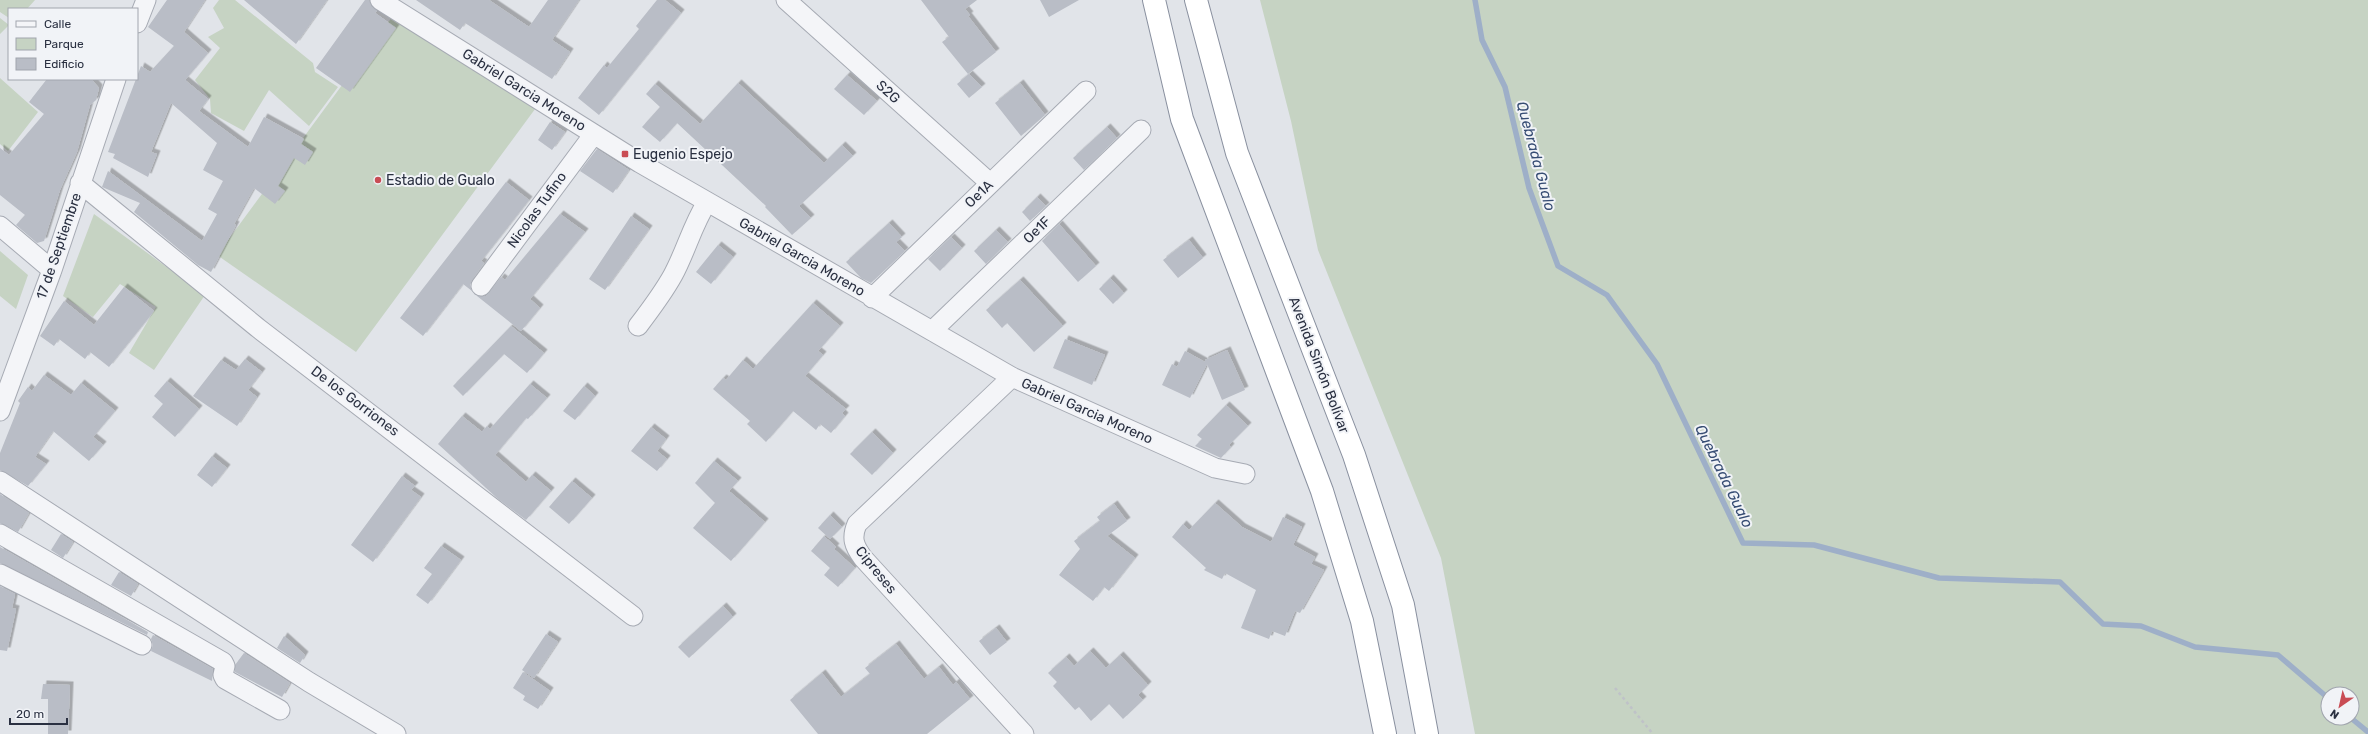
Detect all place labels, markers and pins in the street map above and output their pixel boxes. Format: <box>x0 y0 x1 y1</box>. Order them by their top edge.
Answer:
place label: Eugenio Espejo <box>633 146 733 163</box>
marker: Eugenio Espejo <box>620 149 630 159</box>
place label: Estadio de Gualo <box>386 172 495 189</box>
marker: Estadio de Gualo <box>373 175 383 185</box>

